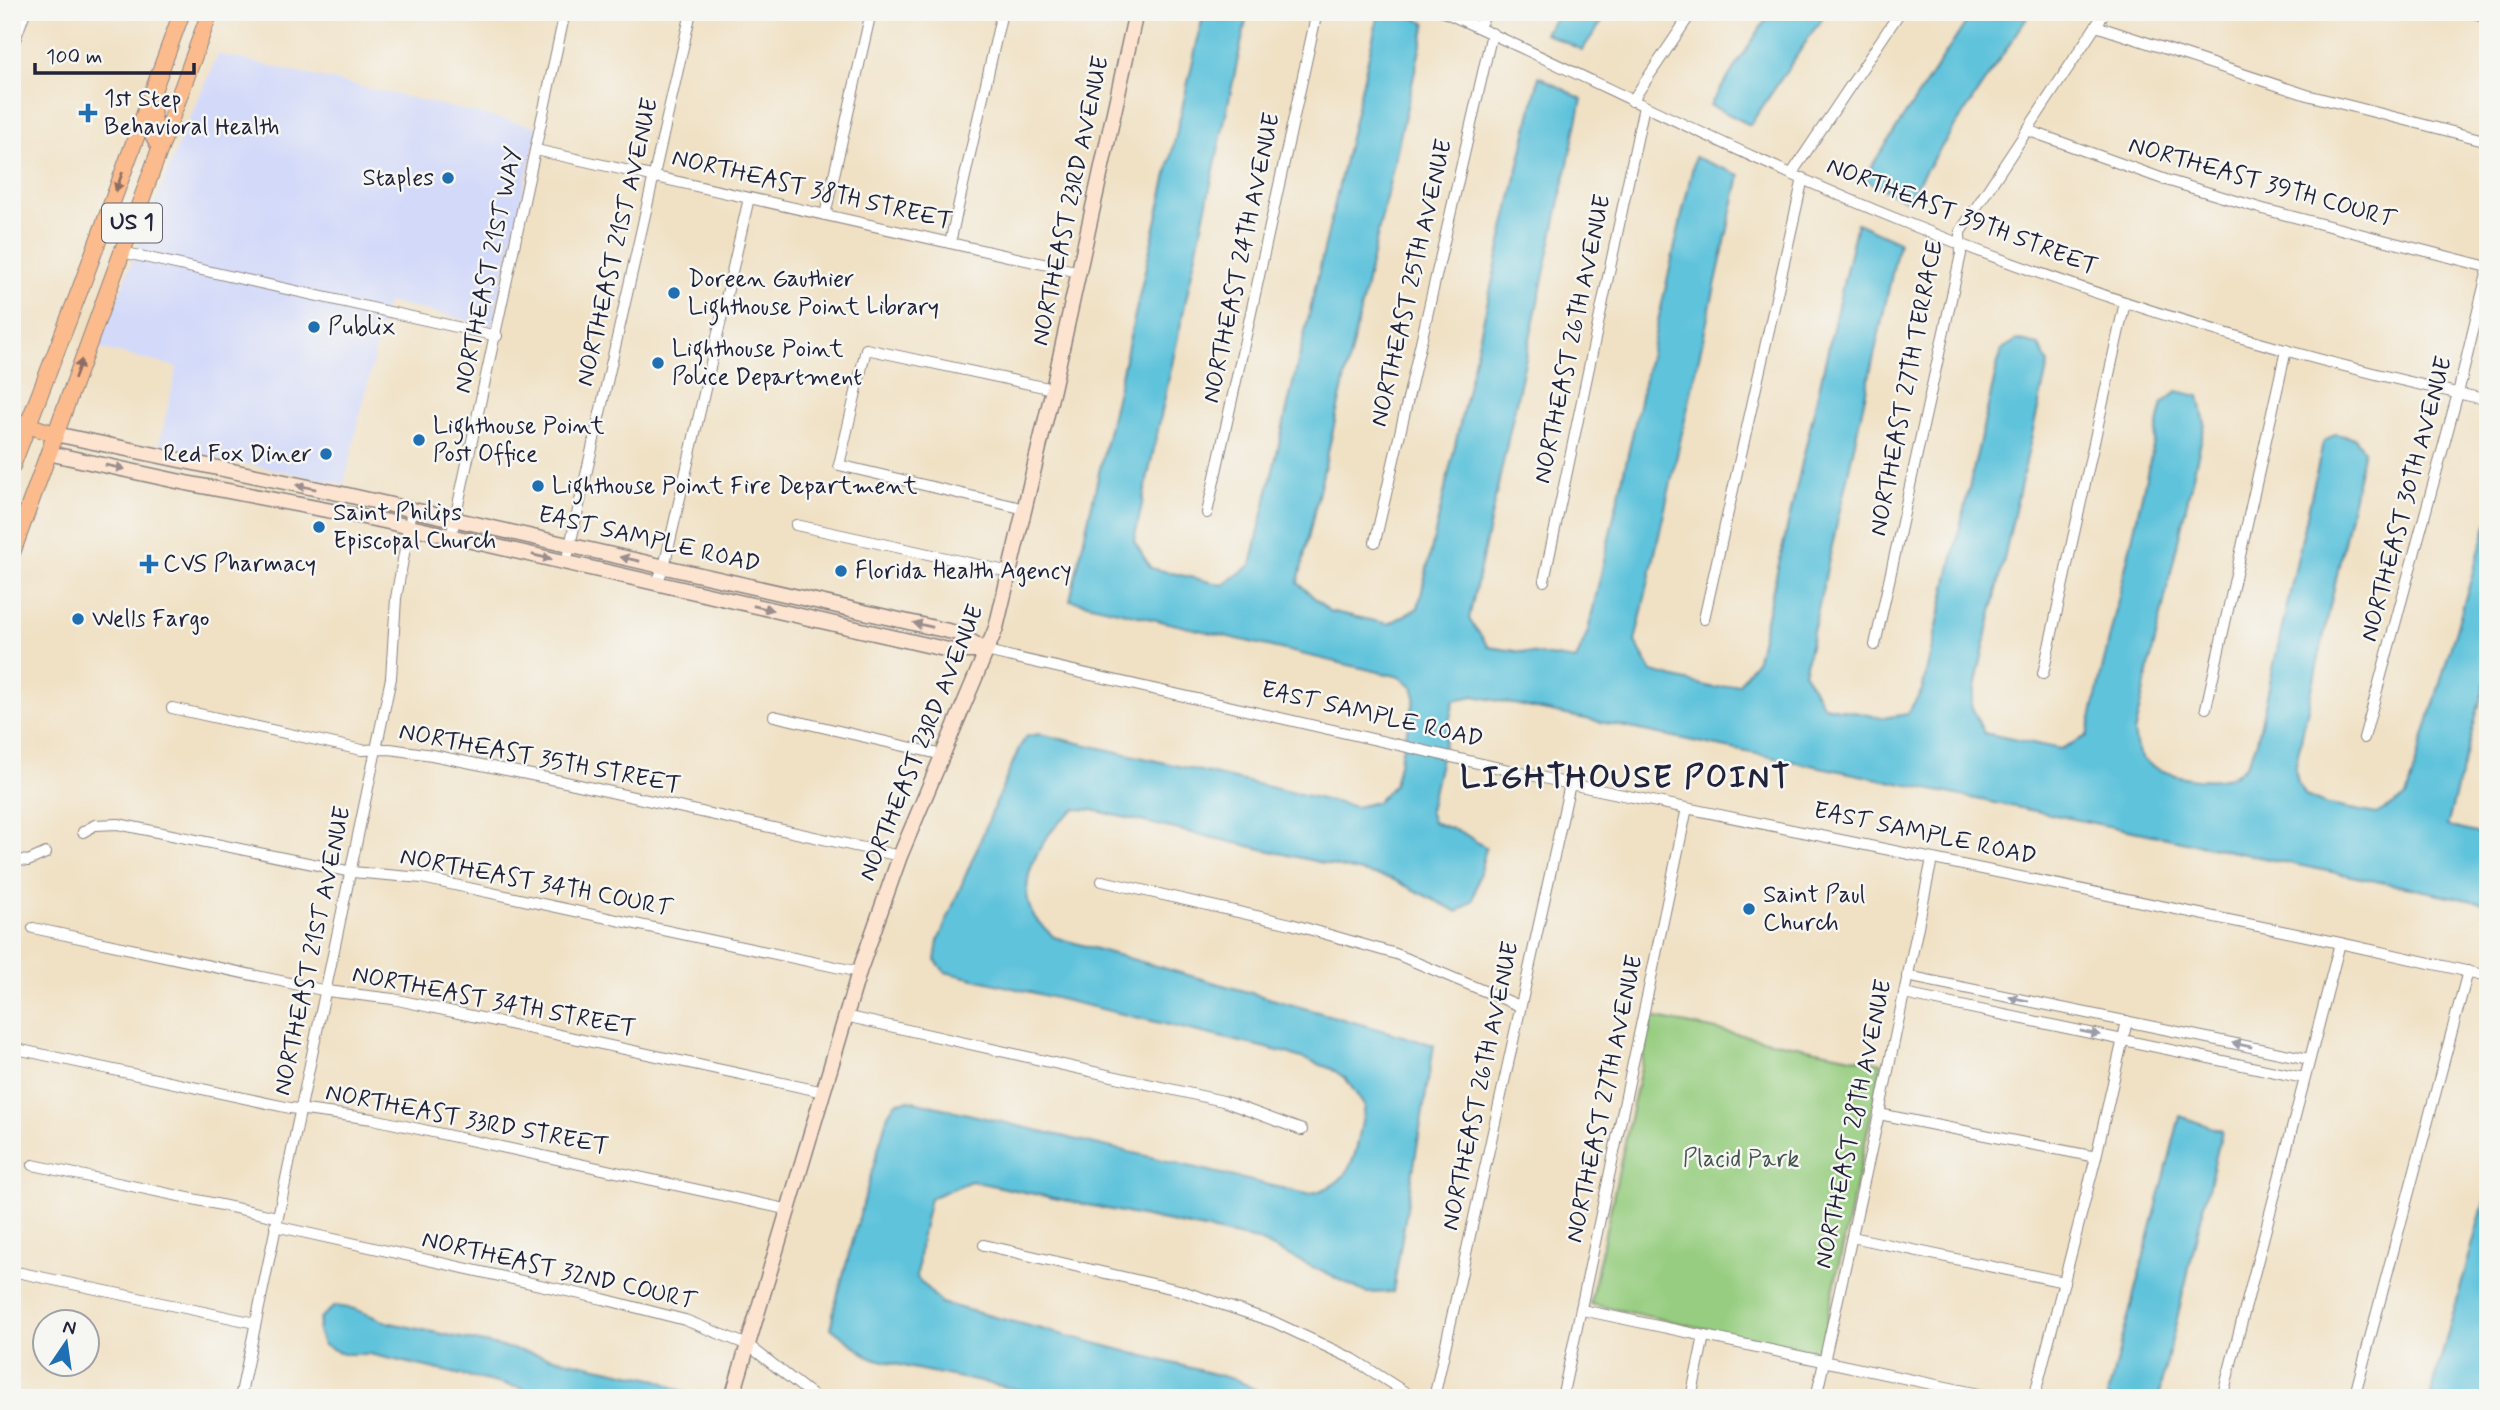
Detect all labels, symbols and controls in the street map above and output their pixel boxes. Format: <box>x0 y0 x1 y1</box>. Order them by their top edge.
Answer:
scale bar <box>35 32 194 76</box>
text: 100 m <box>46 43 102 71</box>
street label: NORTHEAST 23RD AVENUE <box>1025 53 1117 349</box>
place label: 1st Step Behavioral Health <box>104 84 280 143</box>
street label: NORTHEAST 21ST AVENUE <box>570 95 666 389</box>
marker: 1st Step Behavioral Health <box>78 103 98 123</box>
street label: NORTHEAST 24TH AVENUE <box>1196 110 1288 406</box>
street label: NORTHEAST 39TH COURT <box>2125 130 2400 236</box>
street label: NORTHEAST 25TH AVENUE <box>1364 136 1460 430</box>
street label: NORTHEAST 38TH STREET <box>669 143 955 237</box>
street label: NORTHEAST 21ST WAY <box>448 144 530 396</box>
street label: NORTHEAST 39TH STREET <box>1822 151 2102 283</box>
place label: Staples <box>363 163 434 194</box>
marker: Staples <box>440 170 456 186</box>
one-way arrow <box>114 171 125 192</box>
street label: NORTHEAST 26TH AVENUE <box>1527 192 1619 486</box>
road number: US 1 <box>102 204 162 243</box>
street label: NORTHEAST 27TH TERRACE <box>1863 237 1951 539</box>
place label: Doreen Gauthier Lighthouse Point Library <box>688 264 939 326</box>
marker: Doreen Gauthier Lighthouse Point Library <box>666 285 682 301</box>
place label: Publix <box>328 312 396 343</box>
marker: Publix <box>306 319 322 335</box>
place label: Lighthouse Point Police Department <box>672 334 862 393</box>
street label: NORTHEAST 30TH AVENUE <box>2354 353 2460 645</box>
marker: Lighthouse Point Police Department <box>650 355 666 371</box>
one-way arrow <box>73 359 84 380</box>
place label: Lighthouse Point Post Office <box>433 411 605 470</box>
marker: Lighthouse Point Post Office <box>411 432 427 448</box>
place label: Red Fox Diner <box>163 439 312 470</box>
marker: Red Fox Diner <box>318 446 334 462</box>
one-way arrow <box>104 462 126 473</box>
place label: Lighthouse Point Fire Department <box>552 471 918 505</box>
marker: Lighthouse Point Fire Department <box>530 478 546 494</box>
one-way arrow <box>295 482 317 493</box>
place label: Saint Philips Episcopal Church <box>333 498 496 557</box>
street label: EAST SAMPLE ROAD <box>535 499 763 581</box>
marker: Saint Philips Episcopal Church <box>311 519 327 535</box>
place label: CVS Pharmacy <box>163 549 316 580</box>
one-way arrow <box>531 552 553 563</box>
one-way arrow <box>619 553 641 564</box>
marker: CVS Pharmacy <box>141 556 157 572</box>
place label: Florida Health Agency <box>855 556 1072 587</box>
marker: Florida Health Agency <box>833 563 849 579</box>
street label: NORTHEAST 23RD AVENUE <box>852 600 992 886</box>
one-way arrow <box>752 603 774 614</box>
place label: Wells Fargo <box>92 604 210 635</box>
marker: Wells Fargo <box>70 611 86 627</box>
one-way arrow <box>912 620 934 631</box>
street label: EAST SAMPLE ROAD <box>1258 674 1486 756</box>
street label: NORTHEAST 35TH STREET <box>396 716 684 802</box>
district label: LIGHTHOUSE POINT <box>1460 757 1792 799</box>
street label: EAST SAMPLE ROAD <box>1811 795 2039 873</box>
street label: NORTHEAST 21ST AVENUE <box>267 804 359 1098</box>
street label: NORTHEAST 34TH COURT <box>397 841 675 925</box>
place label: Saint Paul Church <box>1763 880 1866 939</box>
marker: Saint Paul Church <box>1741 901 1757 917</box>
street label: NORTHEAST 26TH AVENUE <box>1435 939 1527 1233</box>
street label: NORTHEAST 27TH AVENUE <box>1559 952 1651 1246</box>
street label: NORTHEAST 34TH STREET <box>349 959 639 1045</box>
street label: NORTHEAST 28TH AVENUE <box>1808 977 1900 1271</box>
one-way arrow <box>2008 994 2030 1005</box>
one-way arrow <box>2079 1028 2101 1039</box>
one-way arrow <box>2231 1040 2253 1051</box>
street label: NORTHEAST 33RD STREET <box>323 1077 611 1163</box>
park label: Placid Park <box>1683 1144 1799 1175</box>
street label: NORTHEAST 32ND COURT <box>419 1224 700 1318</box>
north arrow <box>32 1308 102 1378</box>
text: N <box>61 1314 78 1342</box>

